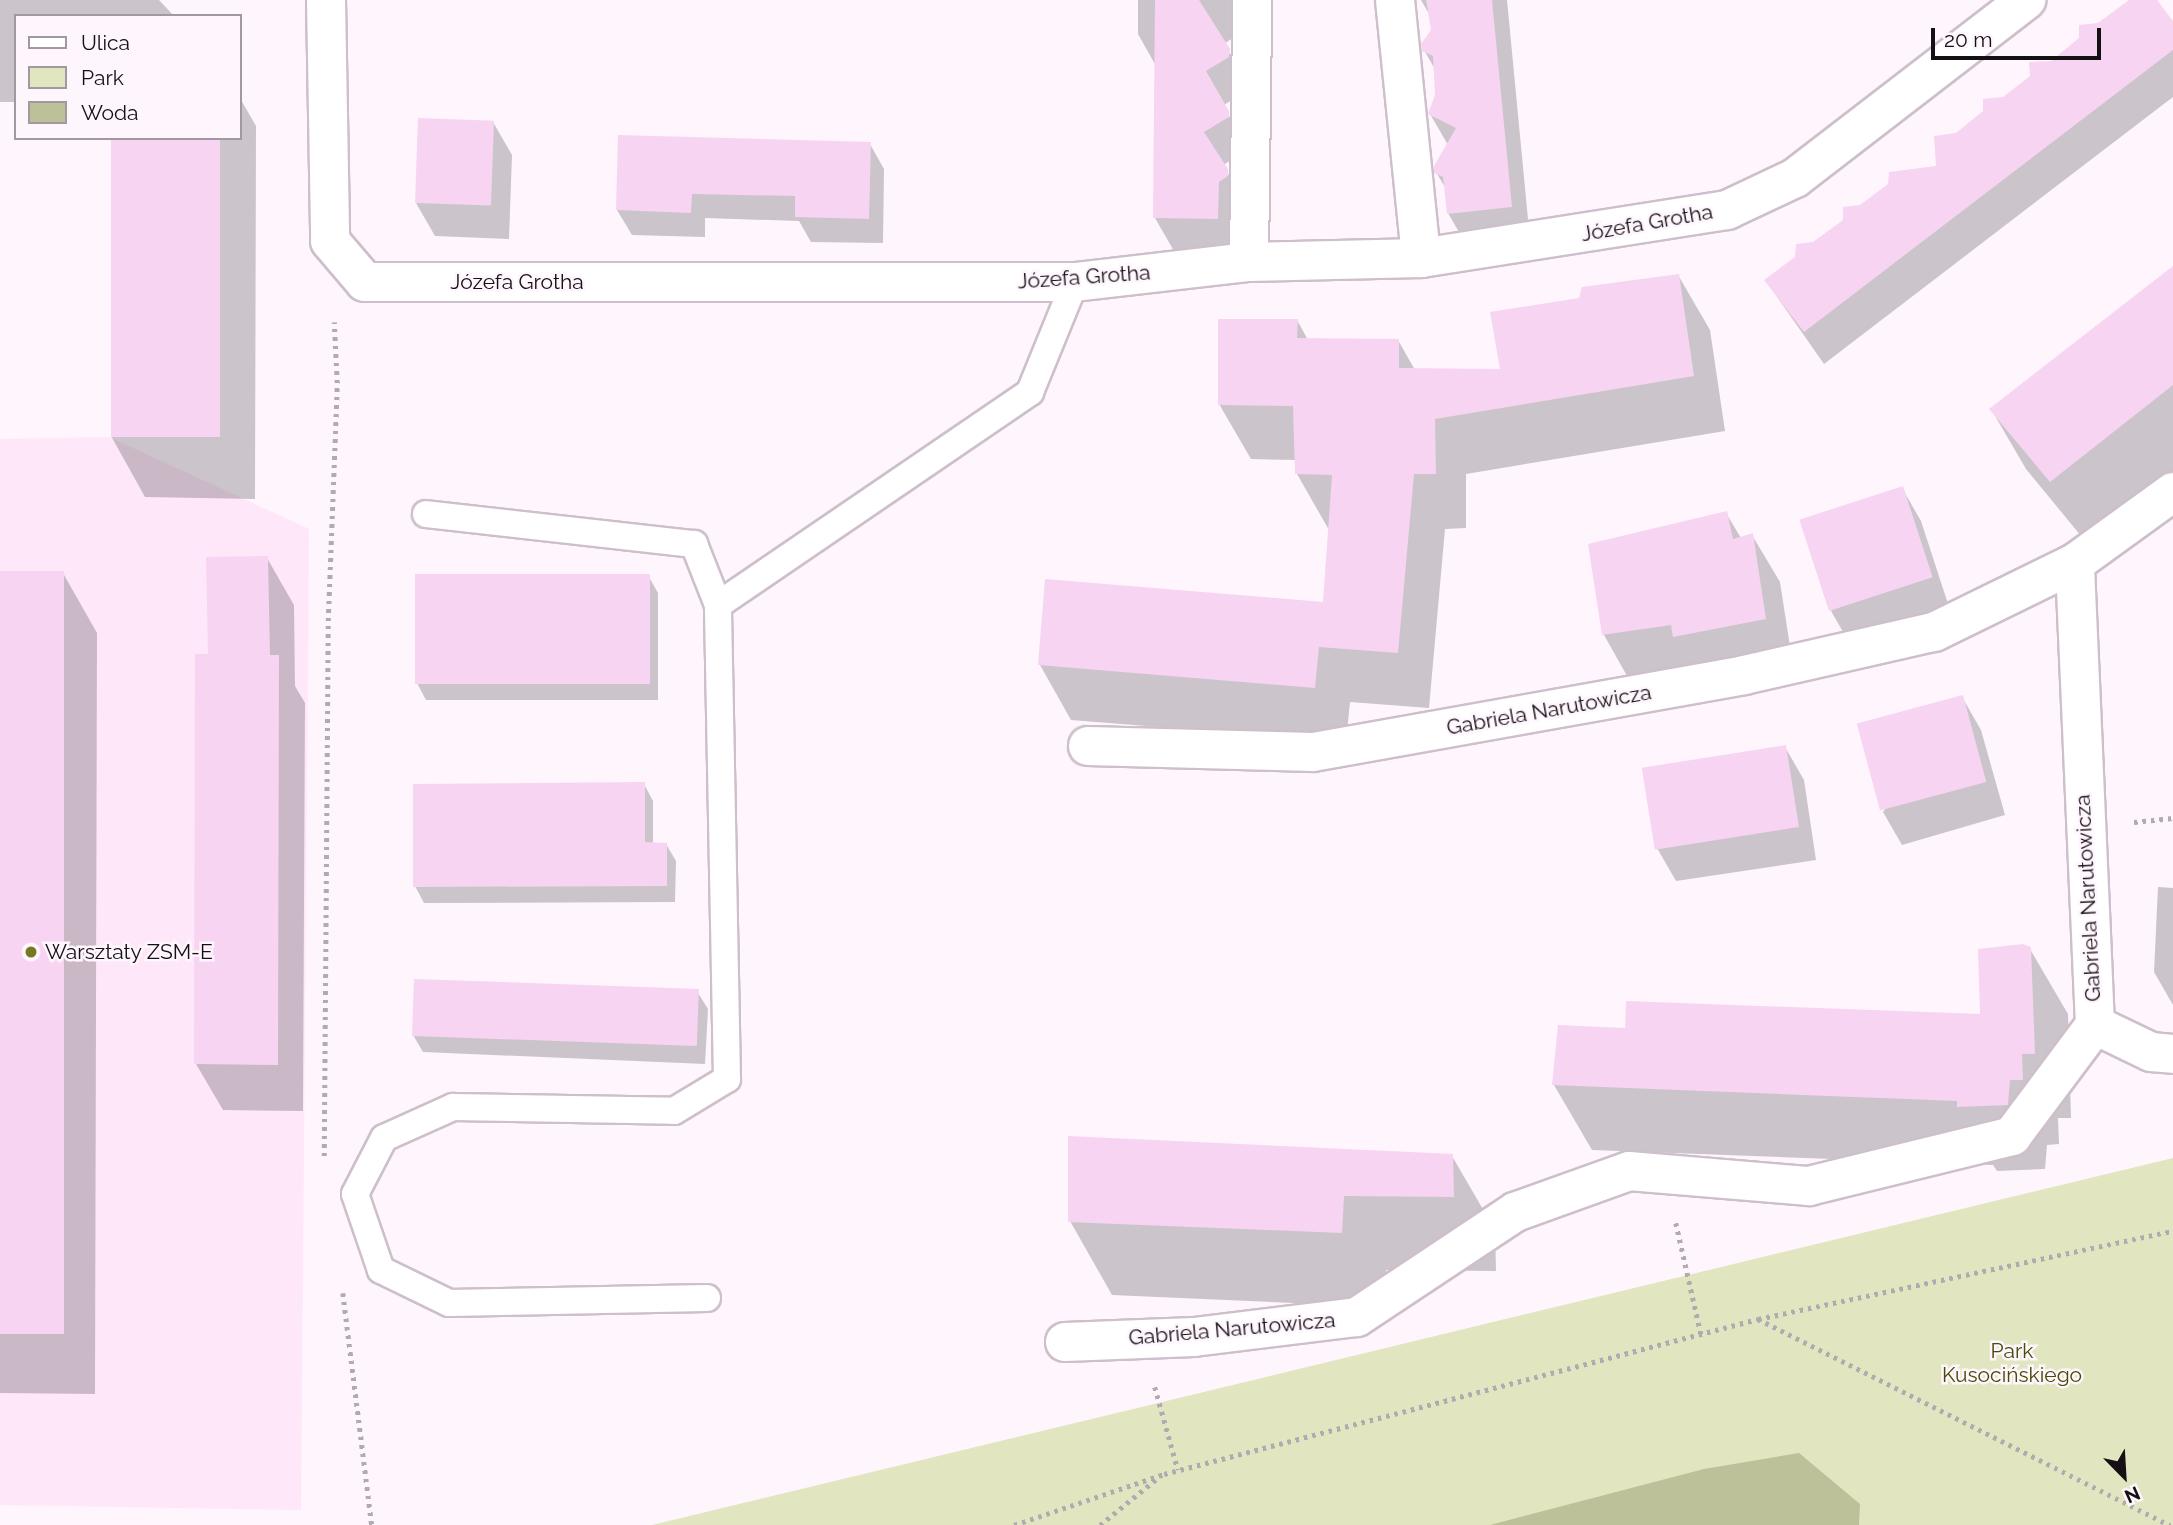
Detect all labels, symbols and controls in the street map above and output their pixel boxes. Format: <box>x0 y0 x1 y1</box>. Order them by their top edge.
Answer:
legend <box>14 14 242 140</box>
scale bar <box>1935 14 2105 58</box>
text: 20 m <box>1944 27 1992 52</box>
text: Ulica <box>81 30 130 55</box>
text: Park <box>81 65 124 90</box>
text: Woda <box>81 100 139 125</box>
street label: Józefa Grotha <box>1579 199 1715 247</box>
street label: Józefa Grotha <box>1017 260 1151 294</box>
street label: Józefa Grotha <box>450 269 584 295</box>
street label: Gabriela Narutowicza <box>1445 680 1653 740</box>
street label: Gabriela Narutowicza <box>2070 794 2106 1002</box>
place label: Warsztaty ZSM-E <box>45 939 213 965</box>
marker: Warsztaty ZSM-E <box>23 944 39 960</box>
street label: Gabriela Narutowicza <box>1128 1307 1336 1351</box>
park label: Park Kusocińskiego <box>1942 1338 2082 1388</box>
north arrow <box>2089 1441 2159 1511</box>
text: N <box>2121 1482 2144 1508</box>

